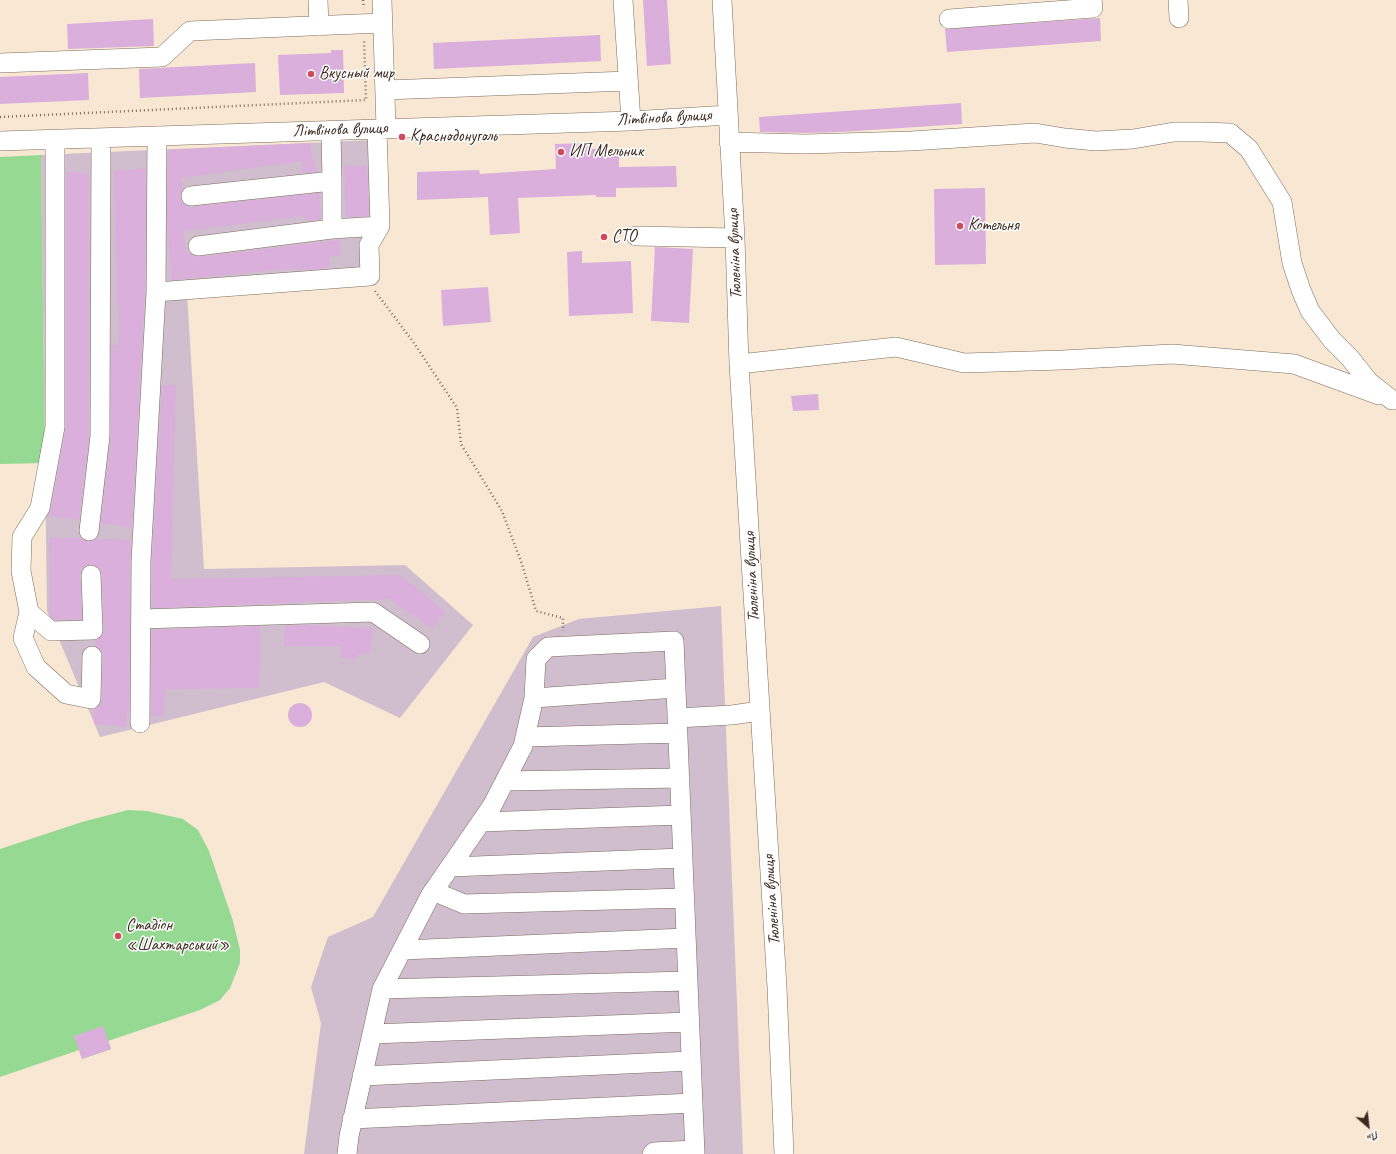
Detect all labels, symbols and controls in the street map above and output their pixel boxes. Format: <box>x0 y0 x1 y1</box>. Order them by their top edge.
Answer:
place label: Вкусный мир <box>319 64 394 84</box>
marker: Вкусный мир <box>306 69 316 79</box>
street label: Літвінова вулиця <box>616 105 712 131</box>
street label: Літвінова вулиця <box>292 118 388 142</box>
place label: Краснодонуголь <box>410 127 497 147</box>
marker: Краснодонуголь <box>397 132 407 142</box>
place label: ИП Мельник <box>569 142 643 162</box>
marker: ИП Мельник <box>556 147 566 157</box>
street label: Тюленіна вулиця <box>723 209 747 299</box>
place label: Котельня <box>968 216 1019 236</box>
marker: Котельня <box>955 221 965 231</box>
place label: СТО <box>612 227 636 247</box>
marker: СТО <box>599 232 609 242</box>
street label: Тюленіна вулиця <box>739 531 765 623</box>
street label: Тюленіна вулиця <box>759 854 785 946</box>
place label: Стадіон «Шахтарський» <box>126 916 230 956</box>
marker: Стадіон «Шахтарський» <box>113 931 123 941</box>
north arrow <box>1348 1106 1388 1146</box>
text: Пн <box>1365 1128 1382 1145</box>

